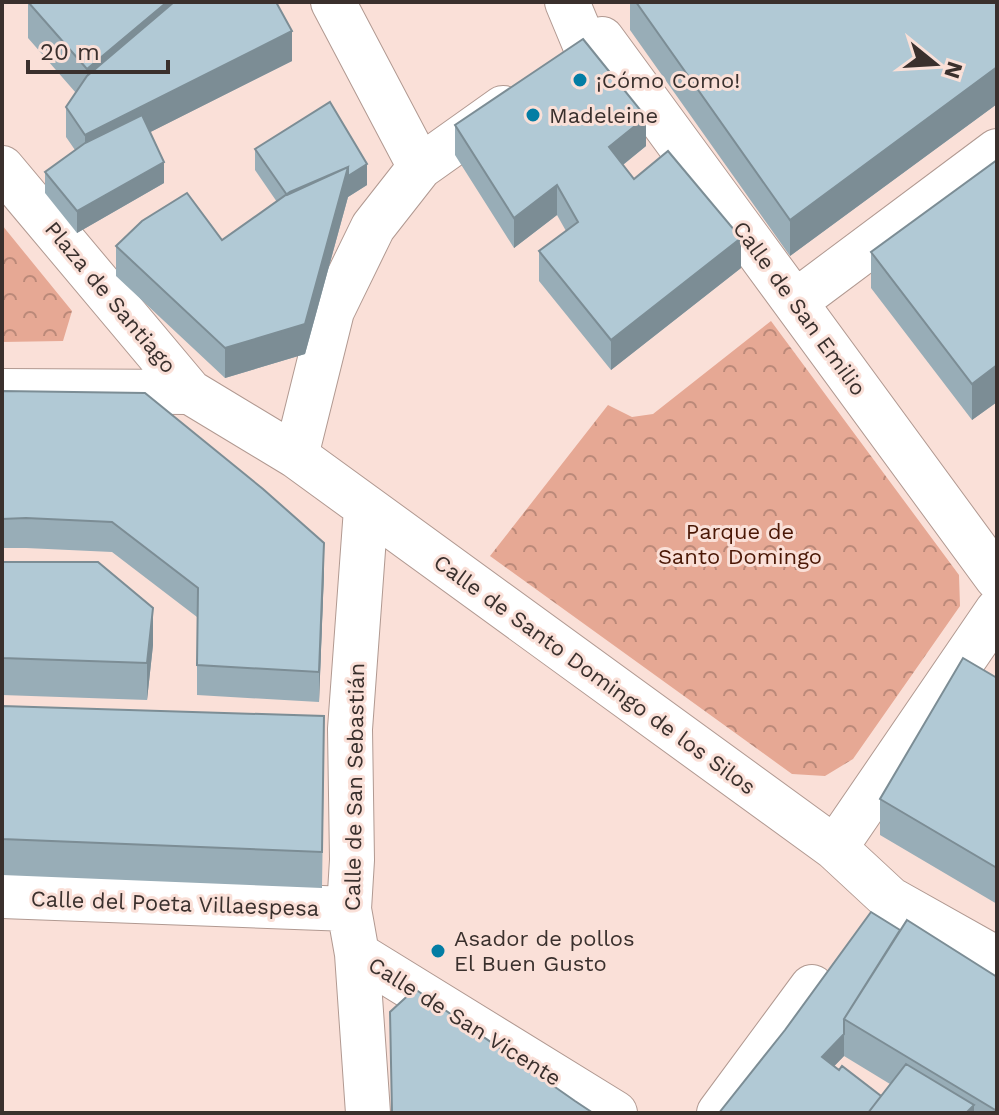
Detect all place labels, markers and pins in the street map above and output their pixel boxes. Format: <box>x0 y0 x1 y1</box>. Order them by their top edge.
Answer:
place label: ¡Cómo Como! <box>596 68 740 93</box>
marker: ¡Cómo Como! <box>571 71 589 89</box>
place label: Madeleine <box>549 103 658 128</box>
marker: Madeleine <box>524 106 542 124</box>
place label: Asador de pollos El Buen Gusto <box>454 926 635 976</box>
marker: Asador de pollos El Buen Gusto <box>429 942 447 960</box>

